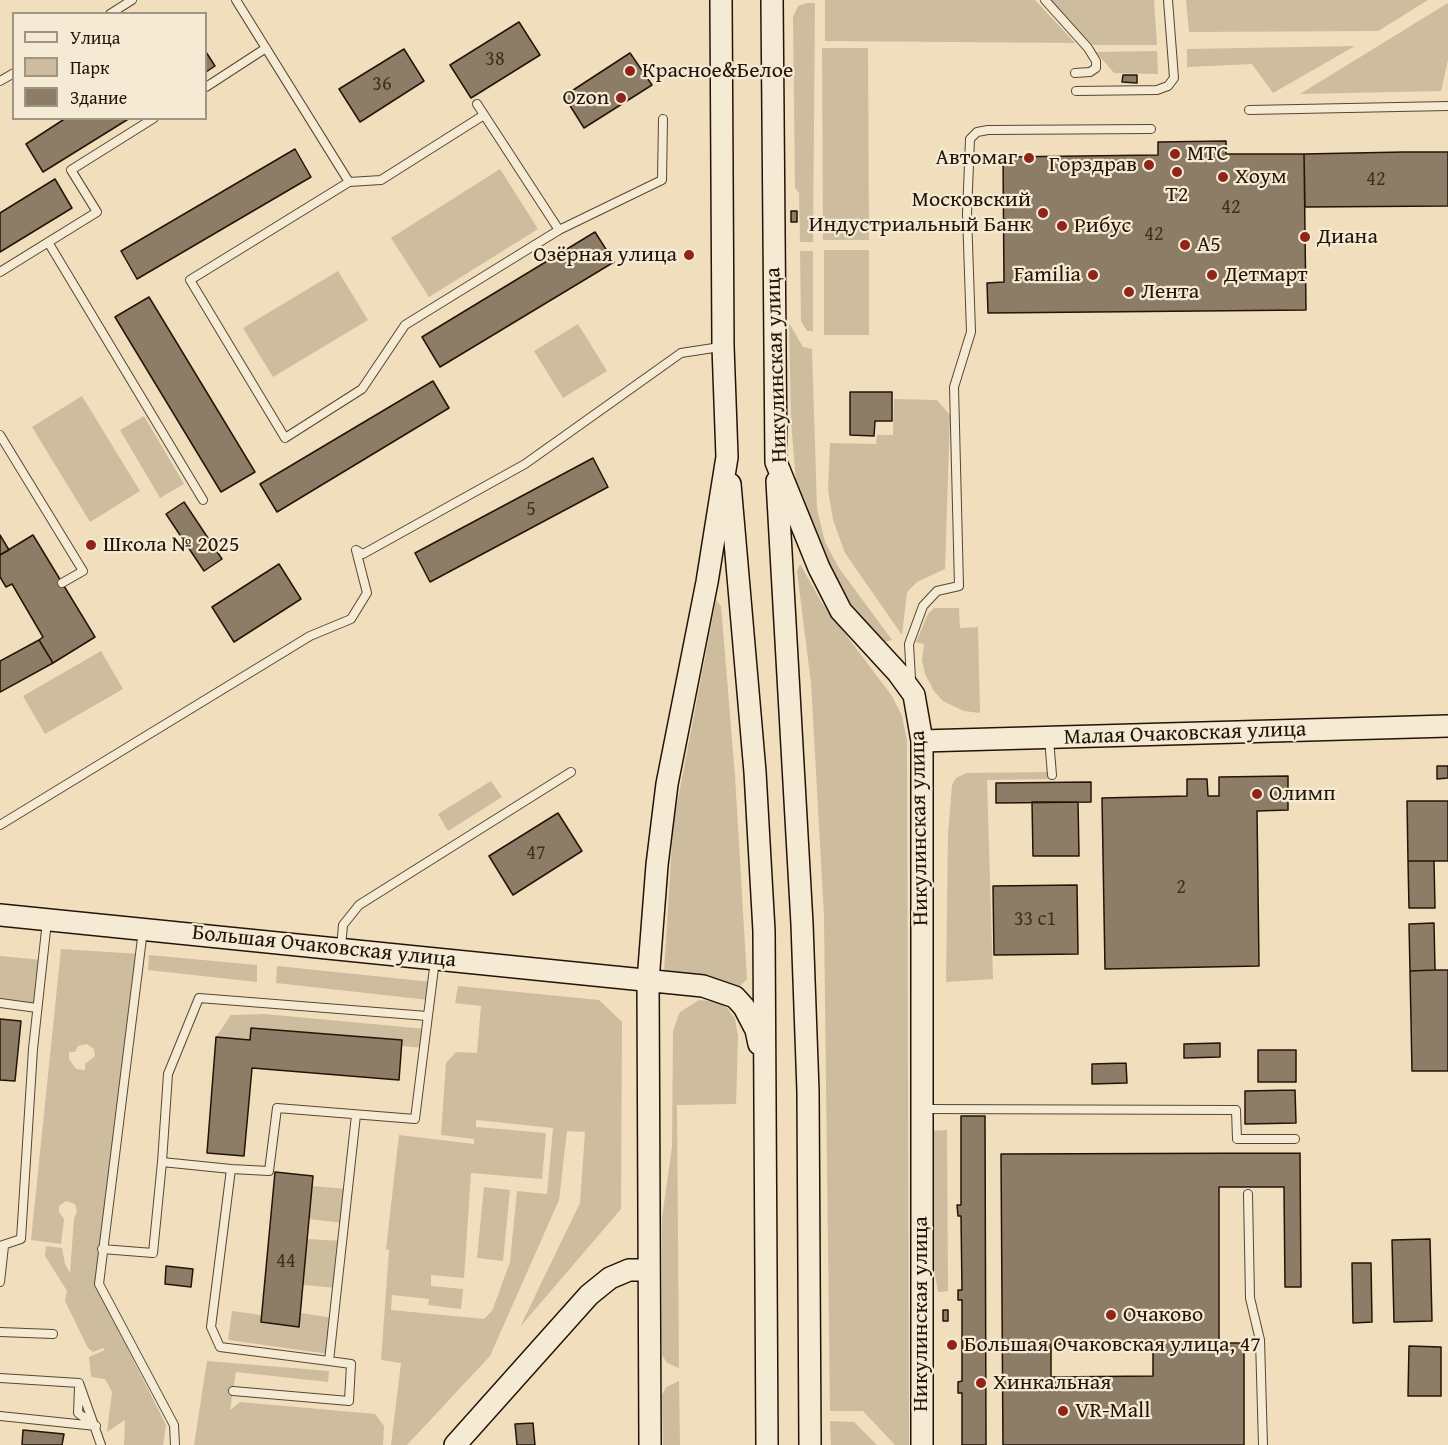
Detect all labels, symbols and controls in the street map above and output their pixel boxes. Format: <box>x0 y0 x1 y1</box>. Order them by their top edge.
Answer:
legend <box>12 12 207 120</box>
text: Улица <box>70 24 120 51</box>
house number: 38 <box>485 48 505 72</box>
text: Парк <box>70 54 109 81</box>
place label: Красное&Белое <box>642 58 793 84</box>
marker: Красное&Белое <box>623 64 637 78</box>
house number: 36 <box>372 73 392 97</box>
text: Здание <box>70 84 127 111</box>
place label: Ozon <box>562 85 609 111</box>
marker: Ozon <box>614 91 628 105</box>
place label: МТС <box>1187 141 1229 167</box>
place label: Автомаг <box>936 145 1017 171</box>
marker: МТС <box>1168 147 1182 161</box>
marker: Автомаг <box>1022 151 1036 165</box>
place label: Горздрав <box>1049 152 1137 178</box>
marker: Горздрав <box>1142 158 1156 172</box>
place label: Хоум <box>1235 164 1287 190</box>
marker: T2 <box>1170 165 1184 179</box>
house number: 42 <box>1366 168 1386 192</box>
marker: Хоум <box>1216 170 1230 184</box>
place label: T2 <box>1166 182 1188 208</box>
place label: Московский Индустриальный Банк <box>809 187 1031 238</box>
house number: 42 <box>1221 196 1241 220</box>
marker: Московский Индустриальный Банк <box>1036 206 1050 220</box>
place label: Рибус <box>1074 213 1131 239</box>
marker: Рибус <box>1055 219 1069 233</box>
house number: 42 <box>1144 223 1164 247</box>
place label: Диана <box>1317 224 1378 250</box>
marker: Диана <box>1298 230 1312 244</box>
place label: А5 <box>1197 232 1221 258</box>
marker: А5 <box>1178 238 1192 252</box>
place label: Озёрная улица <box>533 242 677 268</box>
marker: Озёрная улица <box>682 248 696 262</box>
place label: Familia <box>1014 262 1081 288</box>
place label: Детмарт <box>1224 262 1308 288</box>
street label: Никулинская улица <box>760 267 794 463</box>
marker: Familia <box>1086 268 1100 282</box>
marker: Детмарт <box>1205 268 1219 282</box>
place label: Лента <box>1141 279 1199 305</box>
marker: Лента <box>1122 285 1136 299</box>
house number: 5 <box>526 498 536 522</box>
place label: Школа № 2025 <box>103 532 240 558</box>
marker: Школа № 2025 <box>84 538 98 552</box>
street label: Малая Очаковская улица <box>1063 717 1307 751</box>
street label: Никулинская улица <box>905 730 935 926</box>
place label: Олимп <box>1269 781 1336 807</box>
marker: Олимп <box>1250 787 1264 801</box>
house number: 47 <box>526 842 546 866</box>
house number: 2 <box>1176 876 1186 900</box>
house number: 33 с1 <box>1014 908 1056 932</box>
street label: Большая Очаковская улица <box>191 920 457 974</box>
street label: Никулинская улица <box>908 1216 934 1412</box>
house number: 44 <box>276 1250 296 1274</box>
place label: Очаково <box>1123 1302 1203 1328</box>
marker: Очаково <box>1104 1308 1118 1322</box>
place label: Большая Очаковская улица, 47 <box>964 1332 1261 1358</box>
marker: Большая Очаковская улица, 47 <box>945 1338 959 1352</box>
place label: Хинкальная <box>993 1370 1111 1396</box>
marker: Хинкальная <box>974 1376 988 1390</box>
place label: VR-Mall <box>1075 1398 1150 1424</box>
marker: VR-Mall <box>1056 1404 1070 1418</box>

